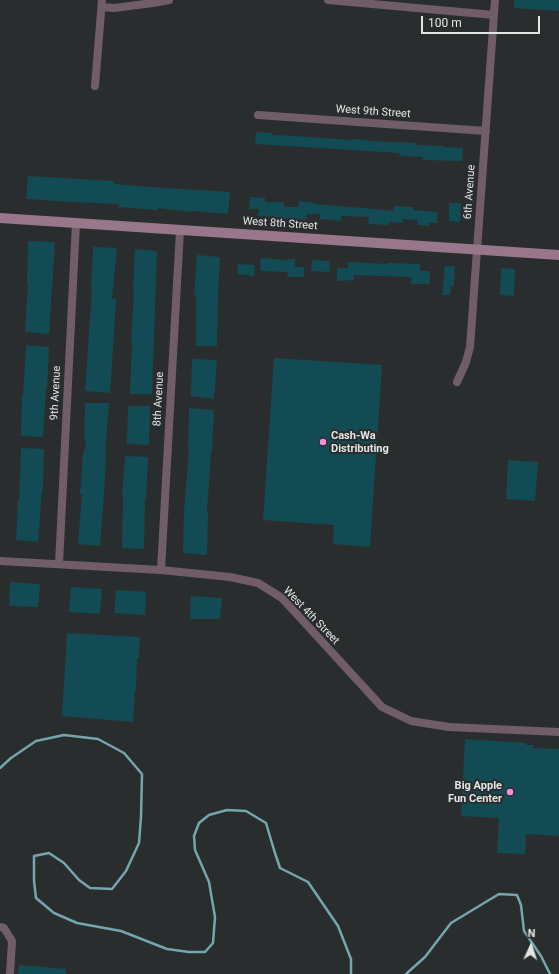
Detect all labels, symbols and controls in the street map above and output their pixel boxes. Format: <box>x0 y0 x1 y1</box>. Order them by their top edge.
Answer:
scale bar <box>423 8 542 34</box>
text: 100 m <box>428 16 462 30</box>
street label: West 9th Street <box>335 103 411 121</box>
street label: 6th Avenue <box>462 164 478 220</box>
street label: West 8th Street <box>242 215 318 233</box>
street label: 9th Avenue <box>48 365 64 421</box>
street label: 8th Avenue <box>151 371 167 427</box>
place label: Cash-Wa Distributing <box>331 429 389 455</box>
marker: Cash-Wa Distributing <box>318 437 328 447</box>
street label: West 4th Street <box>280 584 342 648</box>
place label: Big Apple Fun Center <box>448 779 502 805</box>
marker: Big Apple Fun Center <box>505 787 515 797</box>
north arrow <box>511 926 551 966</box>
text: N <box>527 927 536 940</box>

